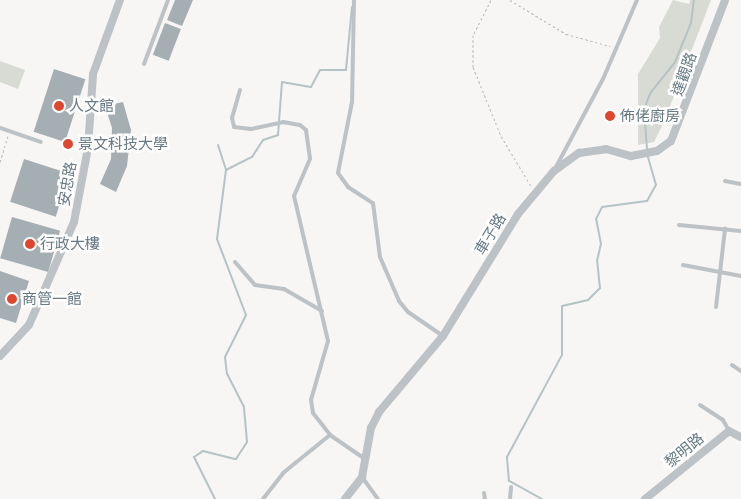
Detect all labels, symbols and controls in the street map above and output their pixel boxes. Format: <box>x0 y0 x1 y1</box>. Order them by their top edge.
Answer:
street label: 達觀路 <box>668 50 700 98</box>
place label: 人文館 <box>69 97 114 115</box>
marker: 人文館 <box>53 100 65 112</box>
place label: 佈佬廚房 <box>620 107 680 125</box>
marker: 佈佬廚房 <box>604 110 616 122</box>
place label: 景文科技大學 <box>78 135 168 153</box>
marker: 景文科技大學 <box>62 138 74 150</box>
street label: 安忠路 <box>54 160 80 208</box>
street label: 車子路 <box>471 210 509 258</box>
place label: 行政大樓 <box>40 235 100 253</box>
marker: 行政大樓 <box>24 238 36 250</box>
place label: 商管一館 <box>22 290 82 308</box>
marker: 商管一館 <box>6 293 18 305</box>
street label: 黎明路 <box>661 429 707 471</box>

